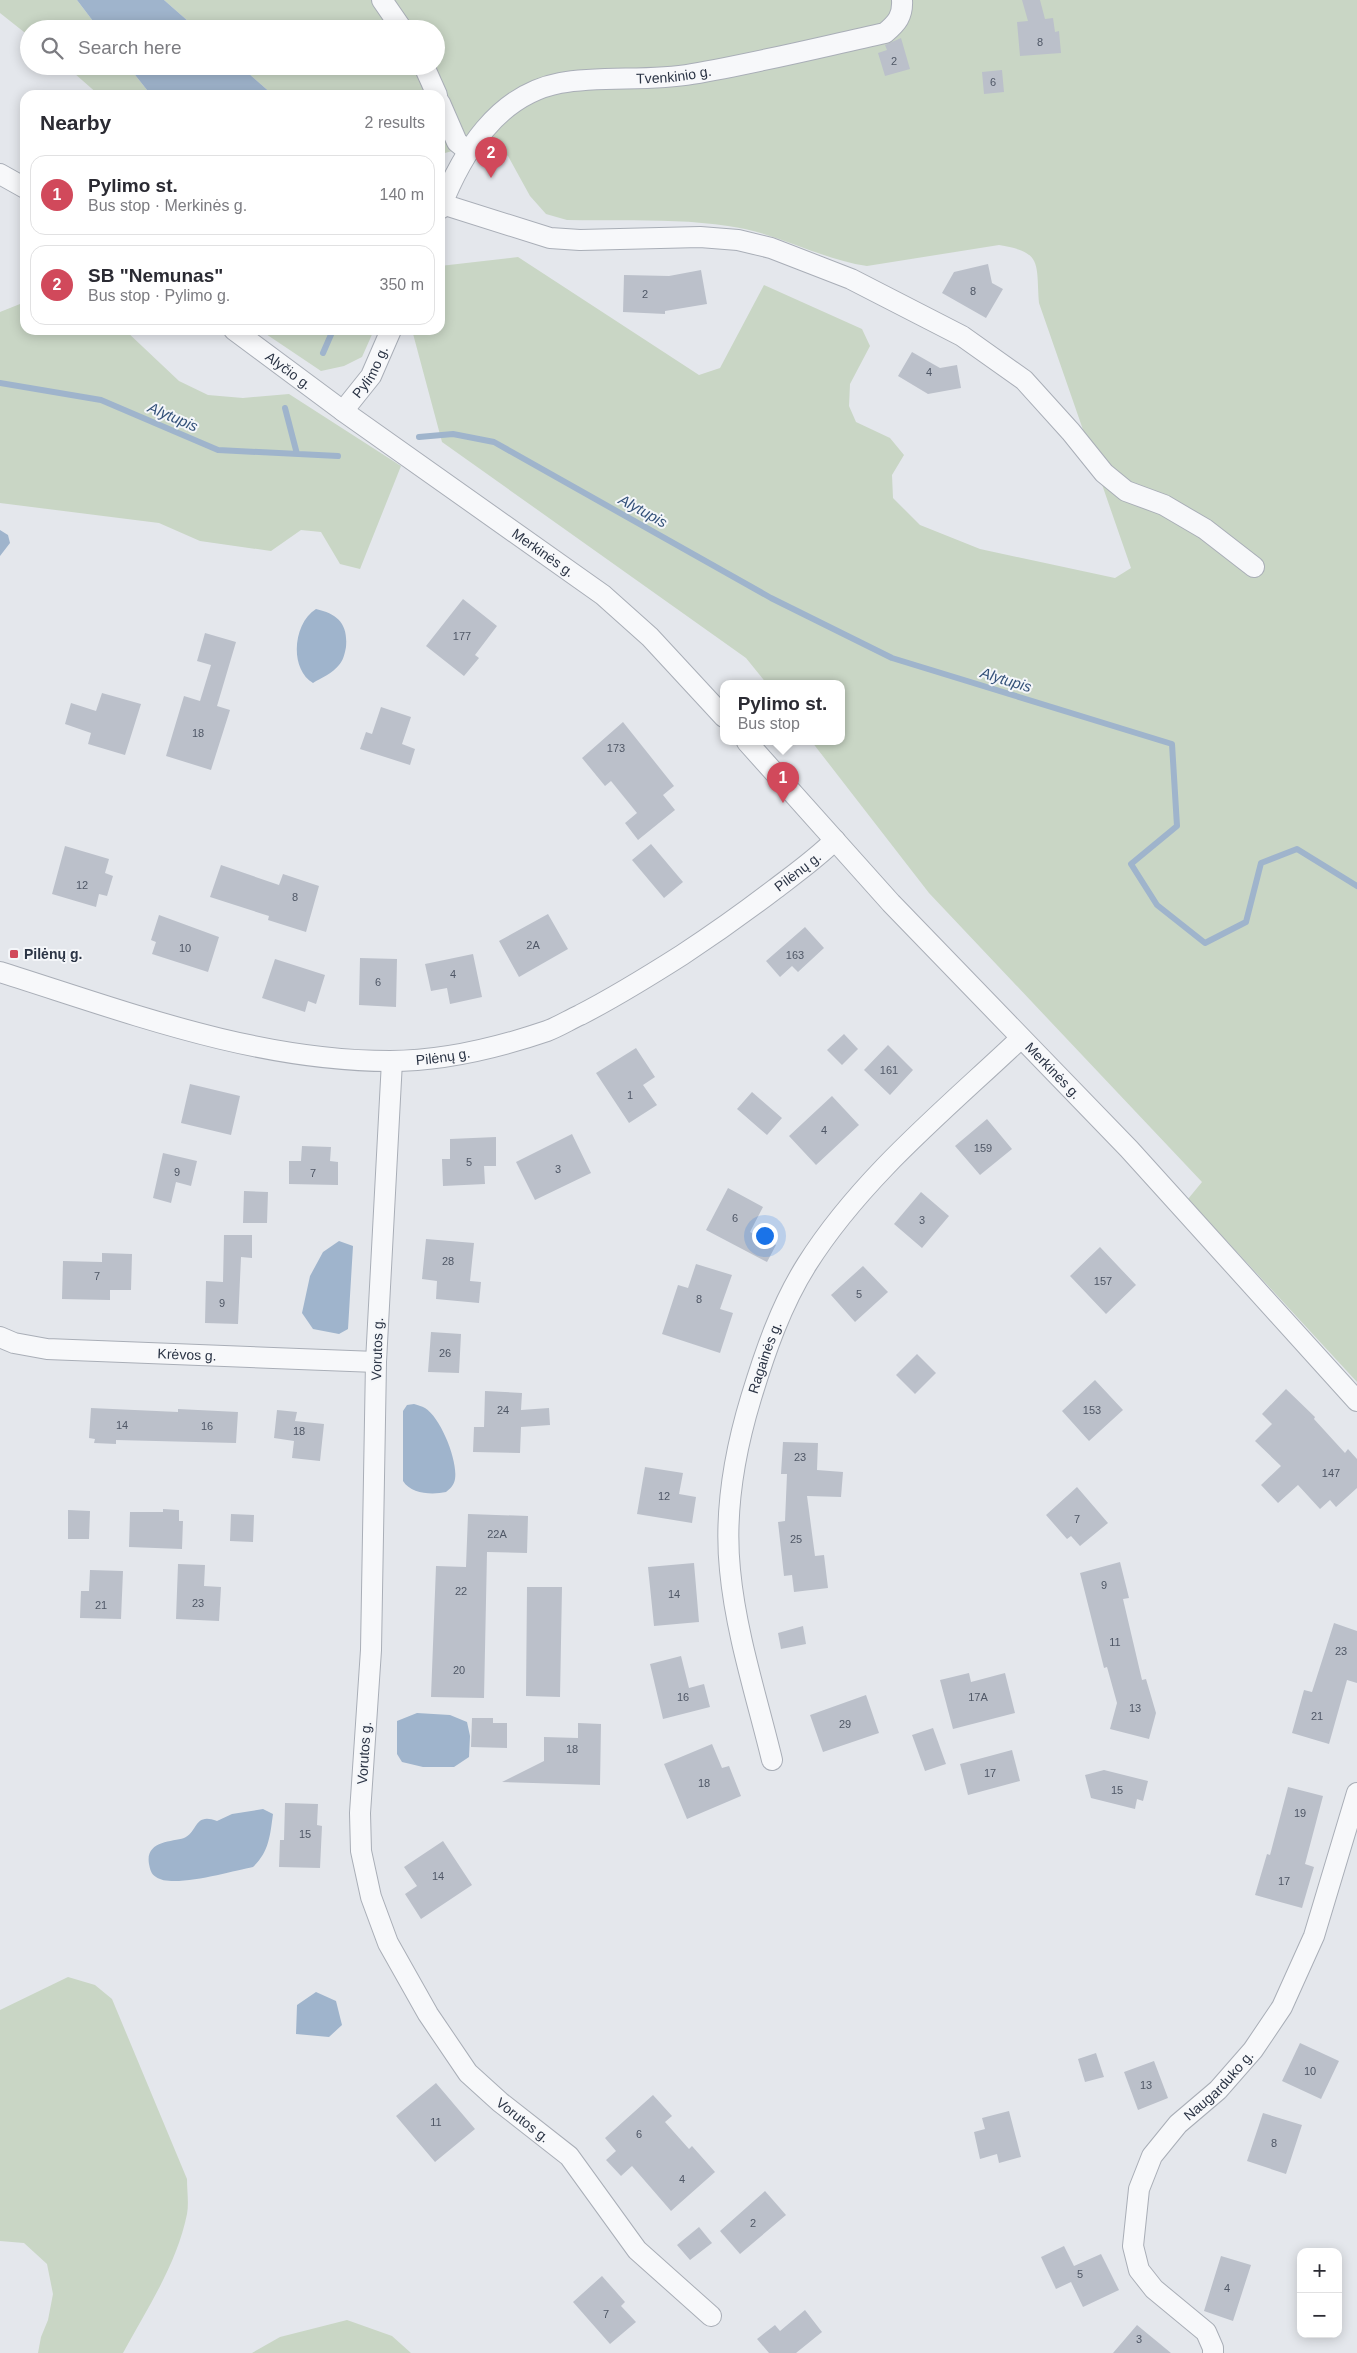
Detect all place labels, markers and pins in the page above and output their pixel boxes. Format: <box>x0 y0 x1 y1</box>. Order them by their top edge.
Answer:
pin: 2 <box>475 137 507 178</box>
pin: 1 <box>767 762 799 803</box>
place label: Pilėnų g. <box>24 946 82 962</box>
marker: Pilėnų g. <box>8 948 20 960</box>

